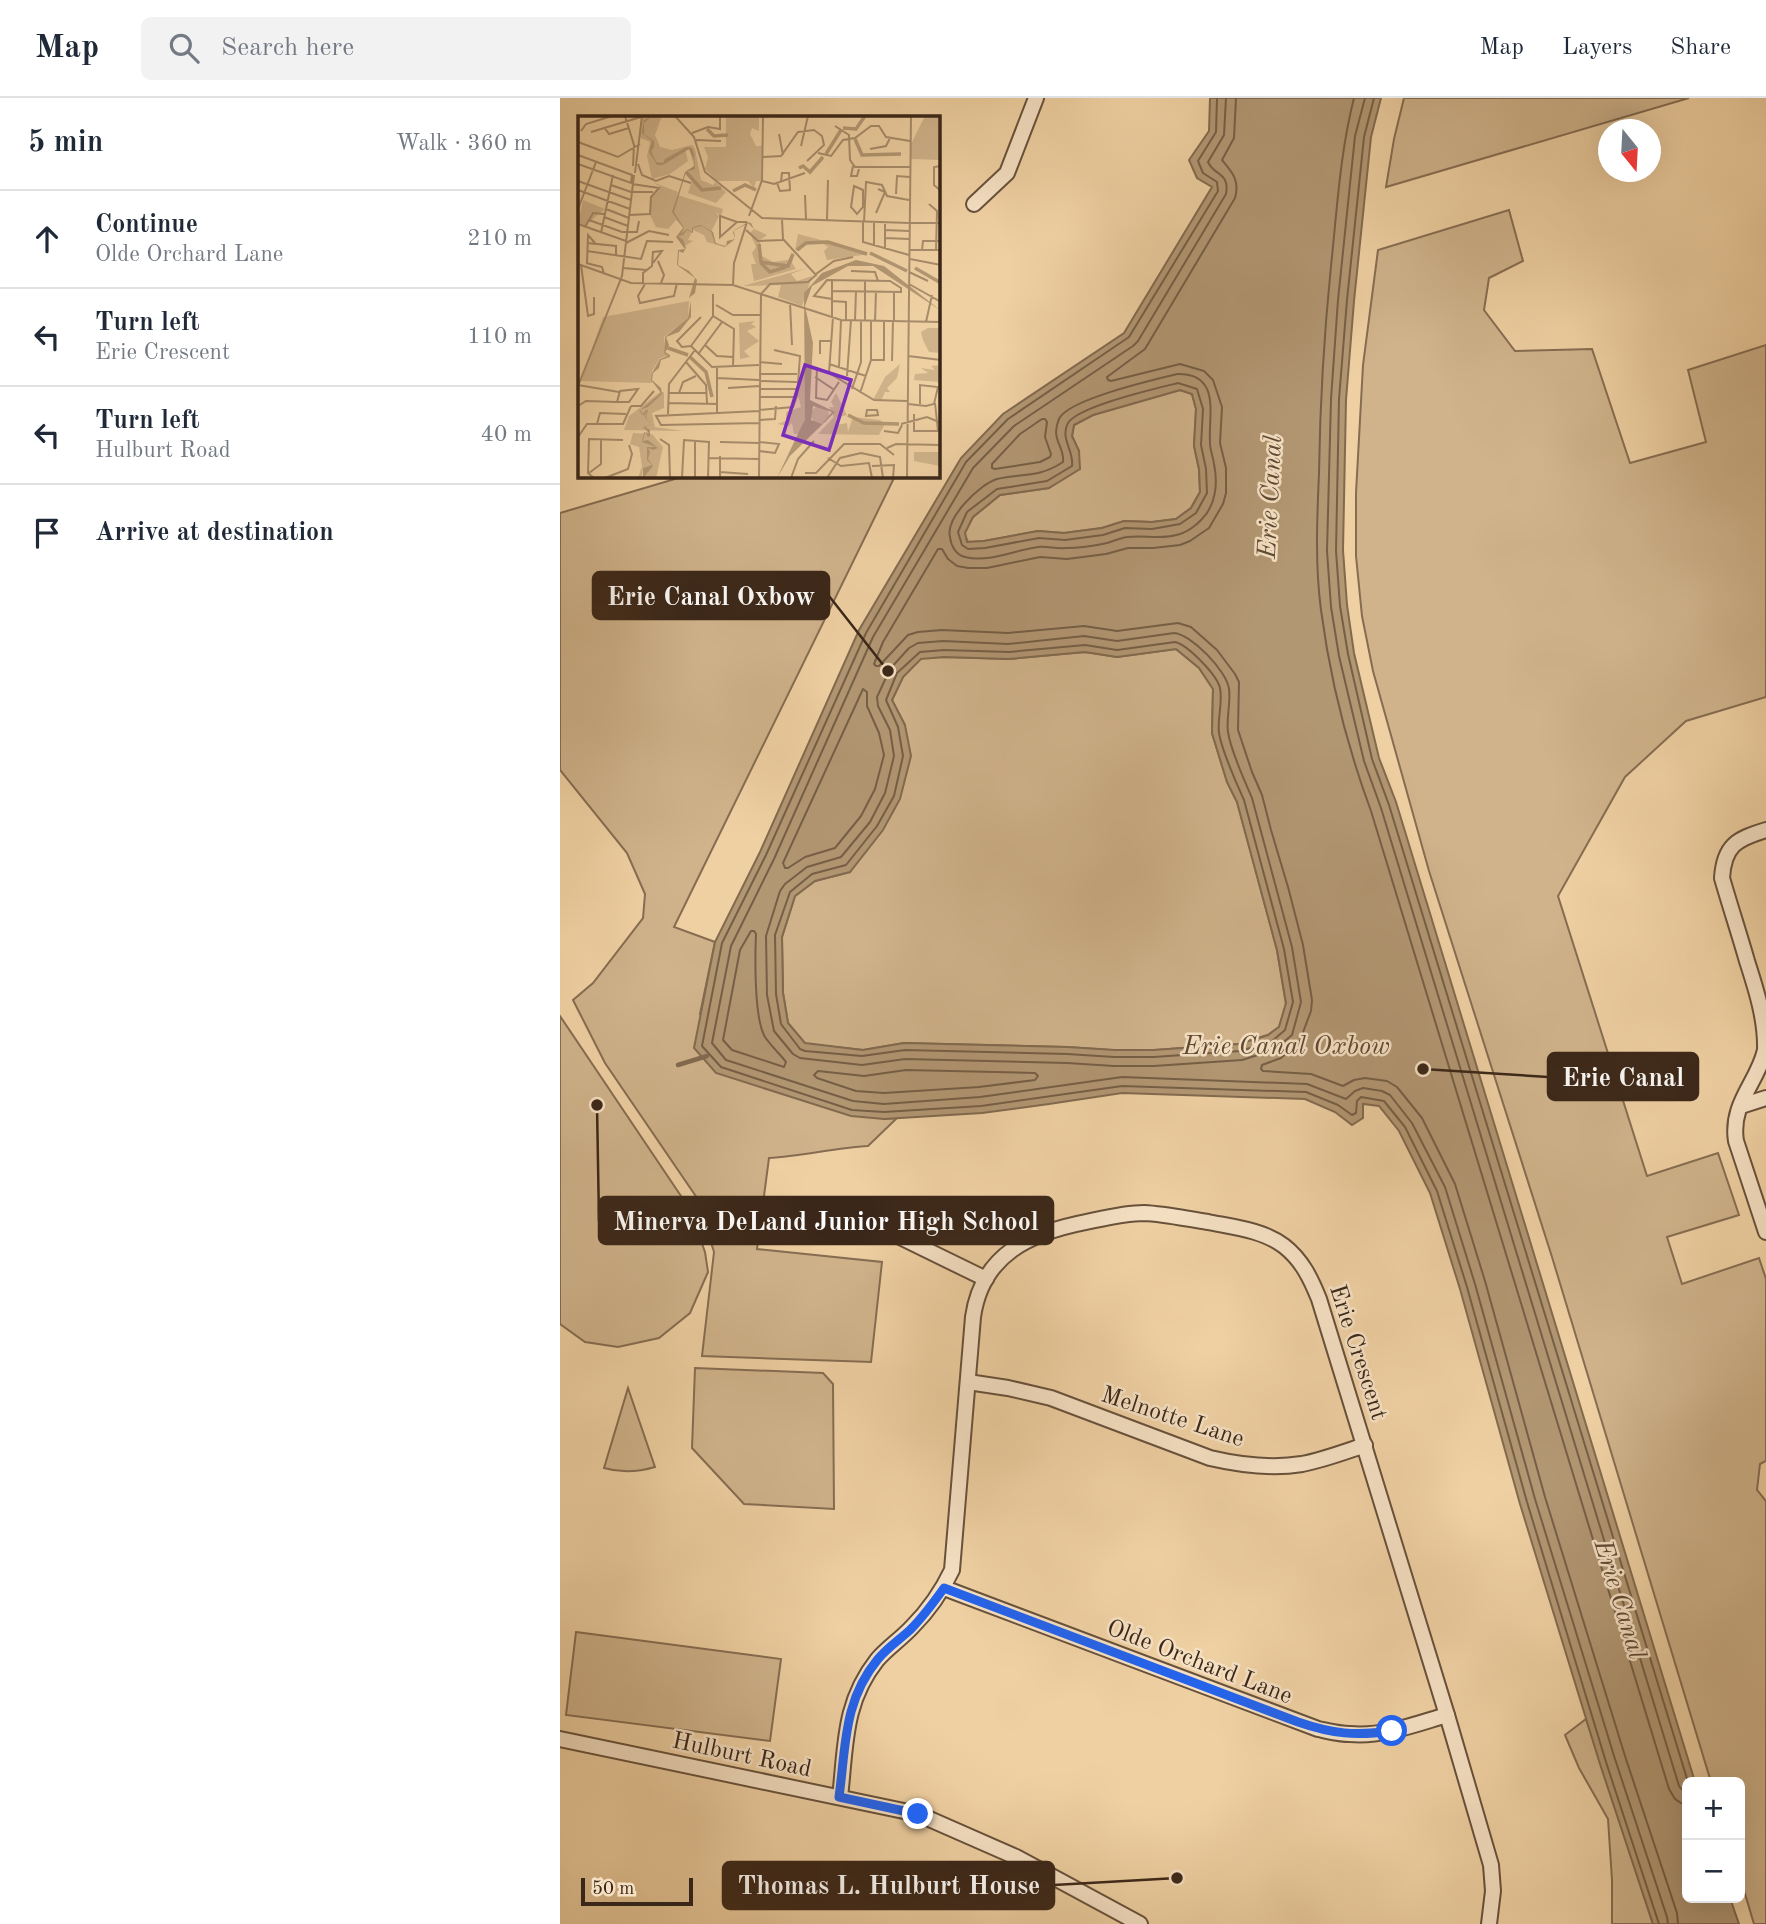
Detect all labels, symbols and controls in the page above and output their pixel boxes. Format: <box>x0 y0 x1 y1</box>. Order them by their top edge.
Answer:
search box <box>141 17 631 80</box>
icon: search <box>165 29 203 67</box>
text: Map <box>35 32 99 65</box>
text: Search here <box>221 35 354 61</box>
text: Map <box>1480 36 1524 60</box>
text: Layers <box>1562 36 1632 60</box>
text: Share <box>1670 36 1731 60</box>
inset map <box>578 116 940 478</box>
north arrow <box>1598 119 1661 182</box>
text: 5 min <box>28 128 103 158</box>
text: Walk · 360 m <box>396 132 532 155</box>
text: Continue <box>95 212 198 238</box>
icon: ahead <box>28 220 66 258</box>
text: 210 m <box>467 227 532 250</box>
text: Olde Orchard Lane <box>95 243 283 266</box>
text: Turn left <box>95 310 200 336</box>
icon: left <box>28 318 66 356</box>
text: 110 m <box>467 325 532 348</box>
text: Erie Crescent <box>95 341 230 364</box>
text: Turn left <box>95 408 200 434</box>
icon: left <box>28 416 66 454</box>
text: 40 m <box>481 423 532 446</box>
water label: Erie Canal <box>1255 434 1287 561</box>
text: Hulburt Road <box>95 439 231 462</box>
icon: arrive <box>28 514 66 552</box>
text: Arrive at destination <box>95 520 334 546</box>
callout: Erie Canal Oxbow <box>593 572 829 619</box>
text: Erie Canal Oxbow <box>607 585 815 611</box>
water label: Erie Canal Oxbow <box>1181 1034 1390 1060</box>
callout: Erie Canal <box>1548 1053 1698 1100</box>
text: Erie Canal <box>1562 1066 1684 1092</box>
callout: Minerva DeLand Junior High School <box>599 1197 1053 1244</box>
text: Minerva DeLand Junior High School <box>613 1210 1039 1236</box>
street label: Erie Crescent <box>1324 1282 1390 1423</box>
street label: Melnotte Lane <box>1098 1383 1247 1452</box>
water label: Erie Canal <box>1588 1536 1650 1663</box>
street label: Olde Orchard Lane <box>1103 1616 1295 1709</box>
route start <box>1376 1715 1407 1746</box>
street label: Hulburt Road <box>670 1729 813 1782</box>
map controls <box>1682 1777 1745 1903</box>
button: + <box>1682 1777 1745 1840</box>
route end <box>902 1798 933 1829</box>
button: − <box>1682 1840 1745 1903</box>
callout: Thomas L. Hulburt House <box>723 1862 1054 1909</box>
text: Thomas L. Hulburt House <box>738 1874 1040 1900</box>
scale bar <box>581 1875 693 1907</box>
text: 50 m <box>592 1880 634 1899</box>

